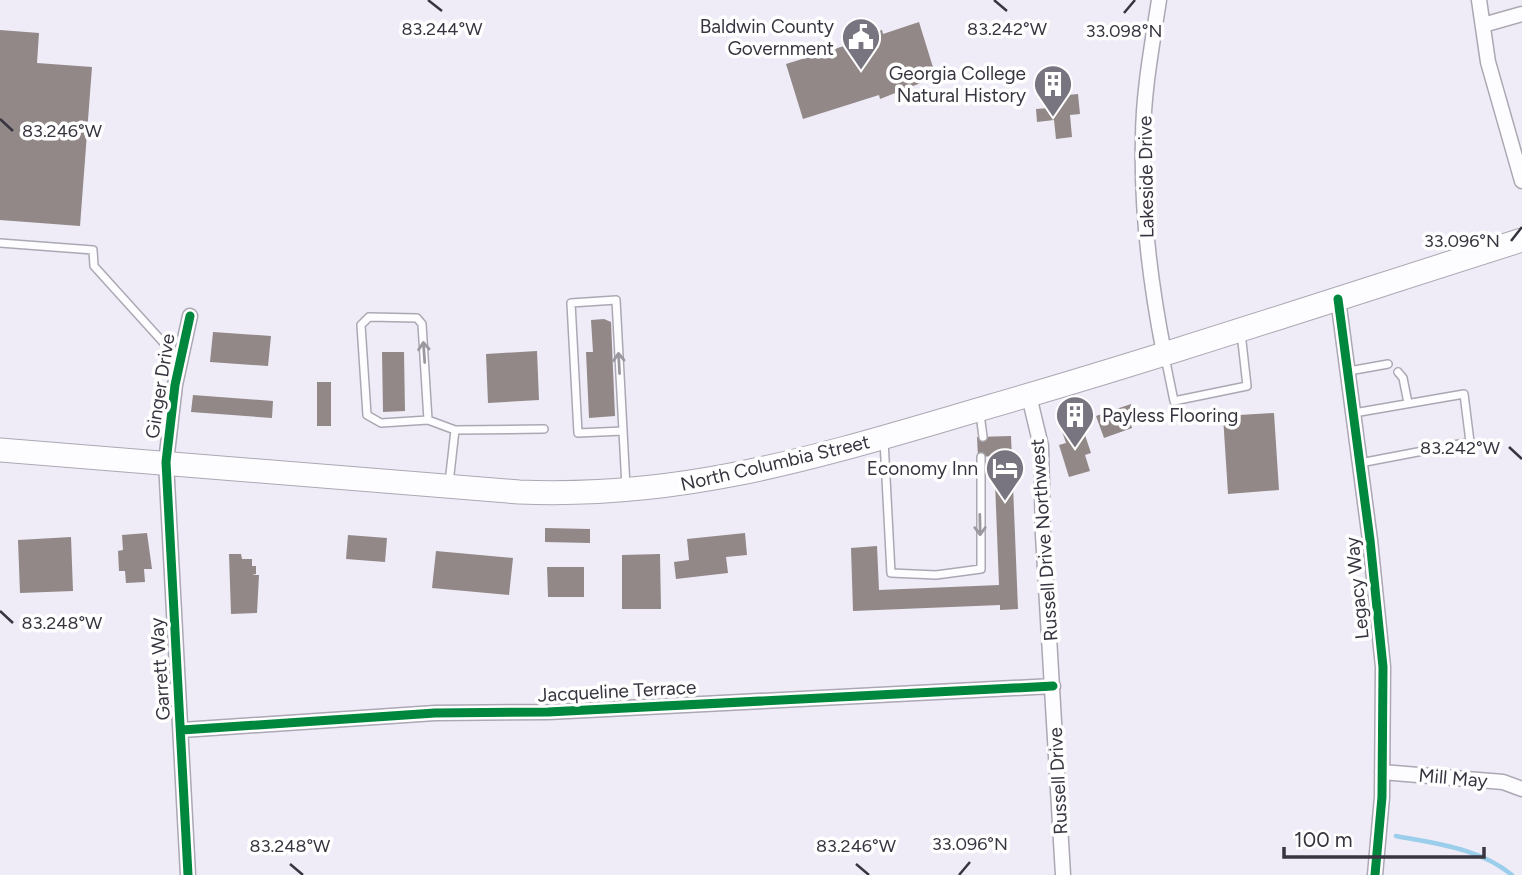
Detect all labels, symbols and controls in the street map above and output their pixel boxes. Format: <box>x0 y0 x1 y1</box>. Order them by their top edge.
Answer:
place label: Baldwin County Government <box>700 15 834 60</box>
public building icon: Baldwin County Government <box>840 16 882 71</box>
text: 83.244°W <box>402 18 483 40</box>
text: 83.242°W <box>967 18 1048 40</box>
text: 33.098°N <box>1086 20 1162 42</box>
place label: Georgia College Natural History <box>889 62 1026 107</box>
building icon: Georgia College Natural History <box>1032 63 1074 118</box>
street label: Lakeside Drive <box>1133 116 1159 238</box>
text: 83.246°W <box>22 120 103 142</box>
text: 33.096°N <box>1424 230 1500 252</box>
street label: Ginger Drive <box>140 332 180 440</box>
one-way arrow <box>417 341 430 364</box>
one-way arrow <box>612 352 625 374</box>
building icon: Payless Flooring <box>1054 394 1096 449</box>
place label: Payless Flooring <box>1102 404 1238 427</box>
street label: North Columbia Street <box>678 430 872 496</box>
text: 83.242°W <box>1420 437 1501 459</box>
street label: Russell Drive Northwest <box>1025 438 1063 642</box>
hotel icon: Economy Inn <box>984 447 1026 502</box>
place label: Economy Inn <box>867 457 978 480</box>
one-way arrow <box>973 513 987 536</box>
street label: Legacy Way <box>1340 536 1374 640</box>
text: 83.248°W <box>22 612 103 634</box>
street label: Garrett Way <box>145 617 175 721</box>
street label: Jacqueline Terrace <box>537 675 697 707</box>
street label: Russell Drive <box>1044 727 1072 835</box>
street label: Mill May <box>1418 764 1488 792</box>
scale bar <box>1284 816 1484 860</box>
text: 100 m <box>1294 827 1353 852</box>
text: 33.096°N <box>932 833 1008 855</box>
text: 83.248°W <box>250 835 331 857</box>
text: 83.246°W <box>816 835 897 857</box>

